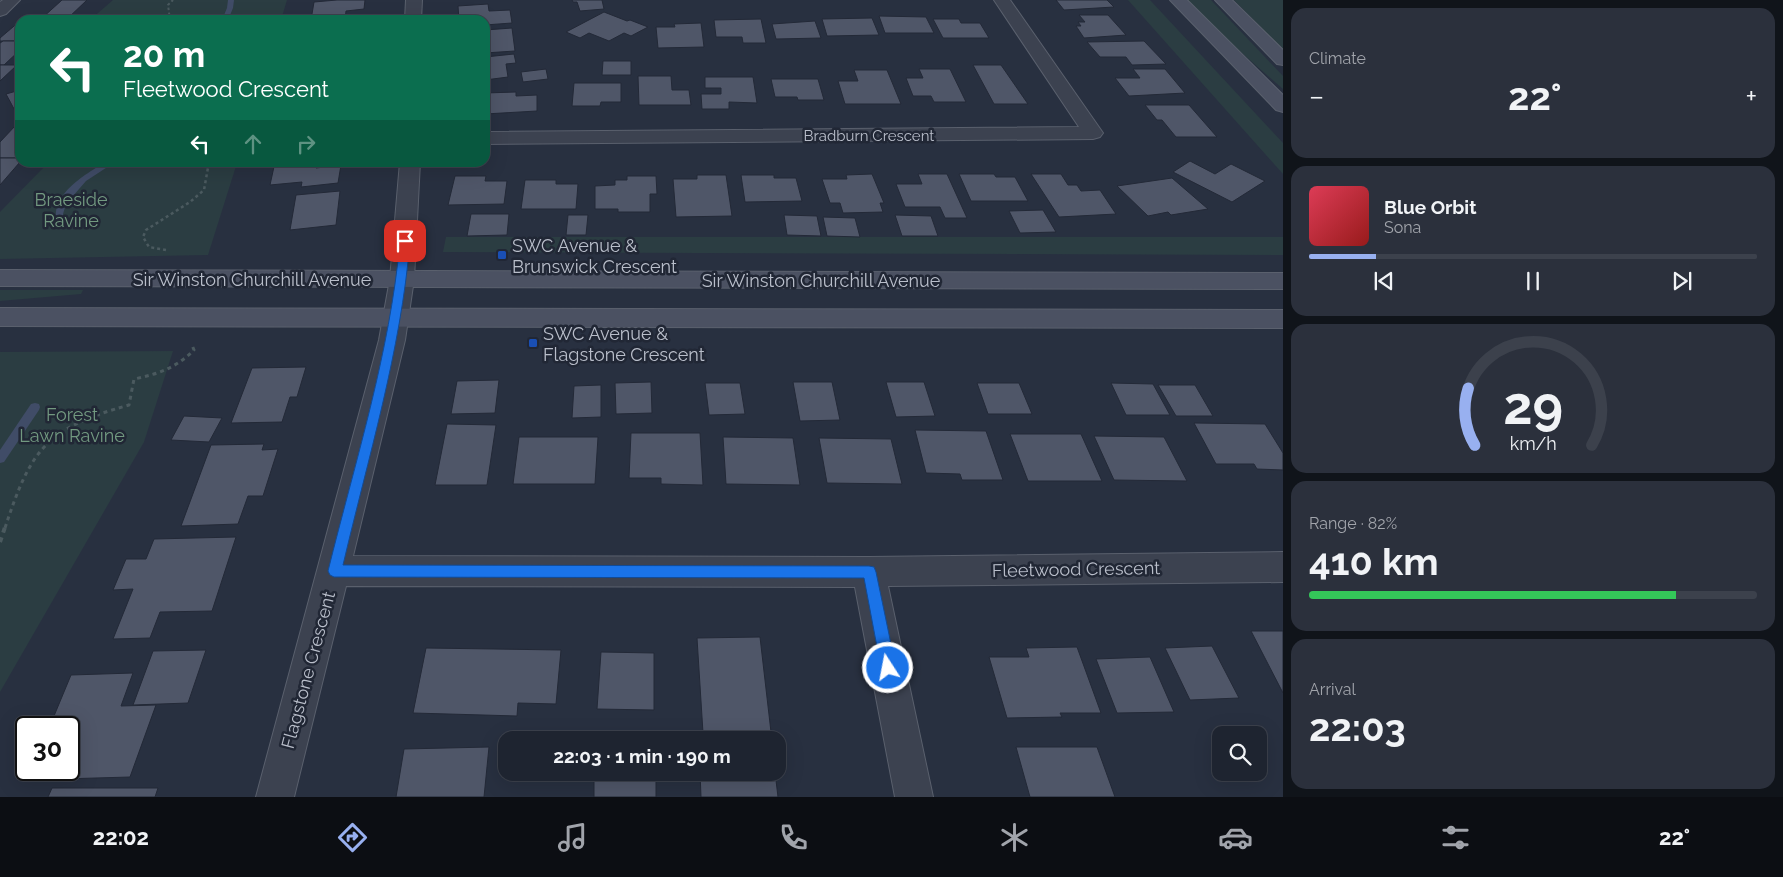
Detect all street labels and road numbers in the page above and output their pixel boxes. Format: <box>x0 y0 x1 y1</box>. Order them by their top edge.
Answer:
street label: Bradburn Crescent <box>804 127 934 145</box>
street label: Sir Winston Churchill Avenue <box>133 269 372 290</box>
street label: Sir Winston Churchill Avenue <box>702 270 941 291</box>
street label: Fleetwood Crescent <box>992 557 1160 581</box>
street label: Flagstone Crescent <box>277 589 339 751</box>

